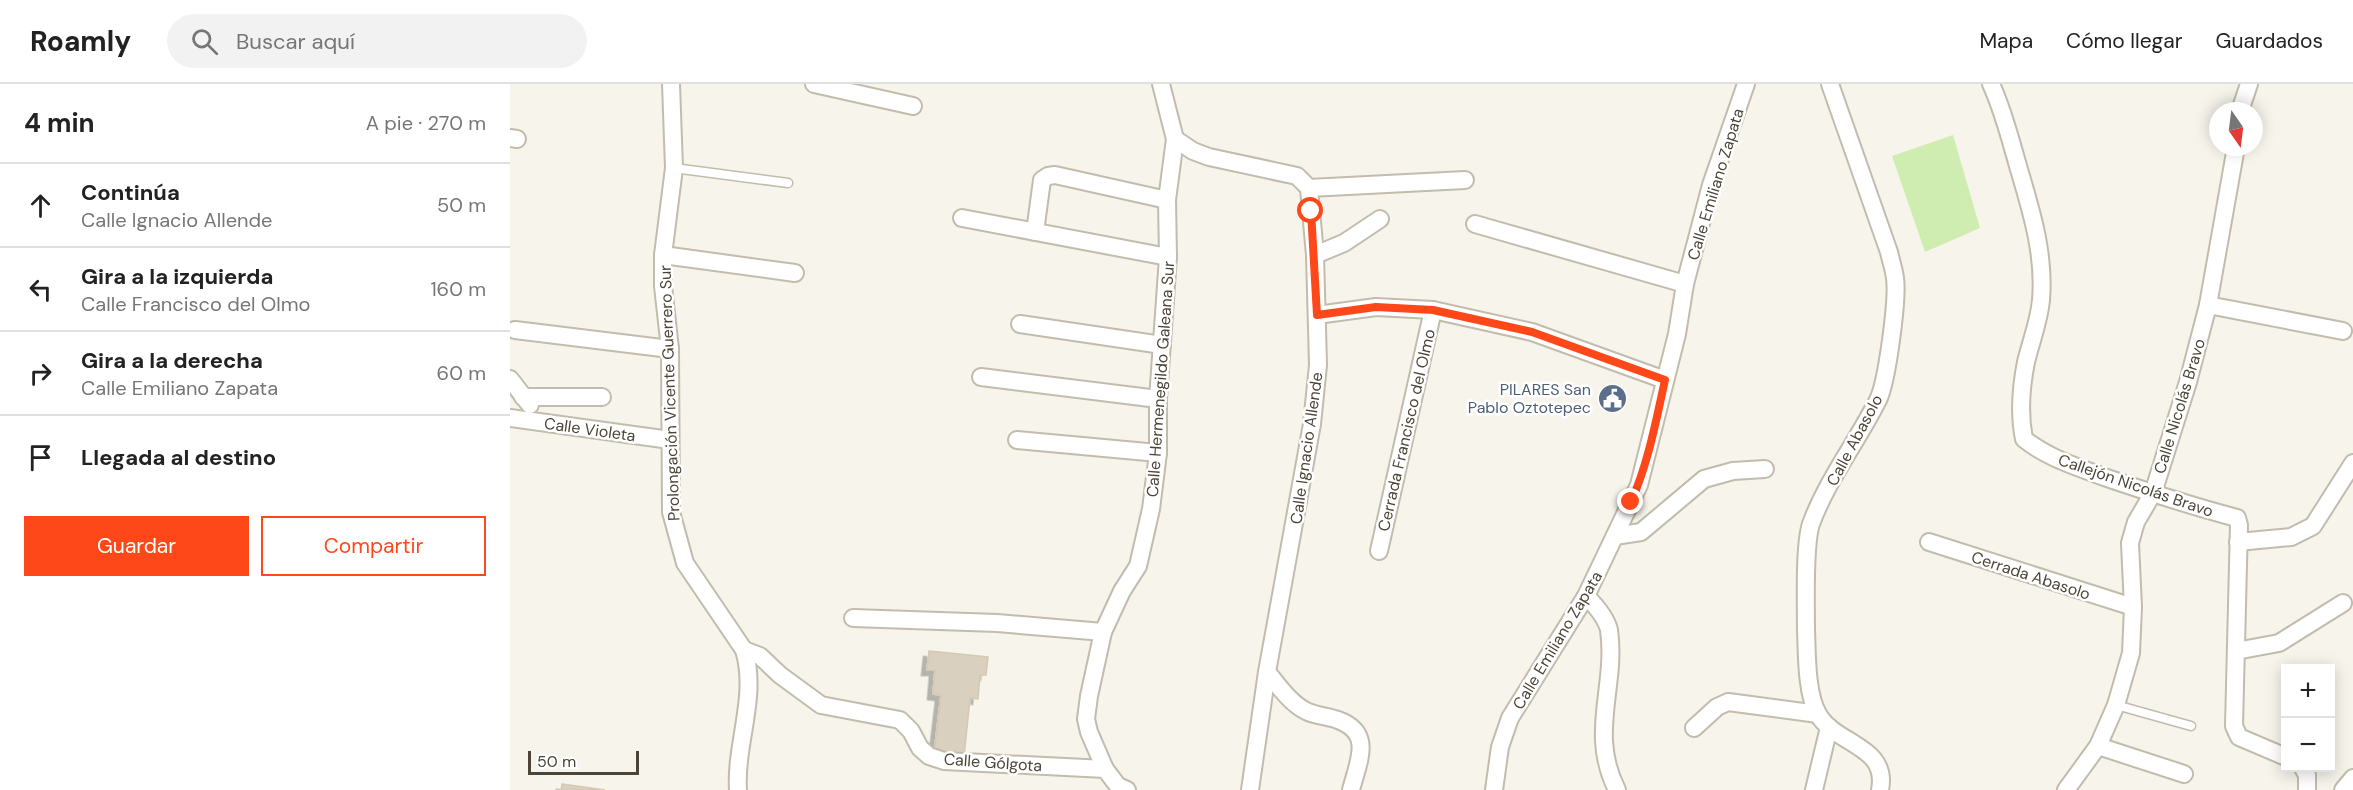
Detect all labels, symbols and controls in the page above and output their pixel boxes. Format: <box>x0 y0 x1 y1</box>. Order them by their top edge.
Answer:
search box <box>167 14 587 68</box>
text: Roamly <box>30 23 131 60</box>
icon: search <box>188 25 221 58</box>
text: Buscar aquí <box>236 27 355 56</box>
text: Mapa <box>1979 27 2033 55</box>
text: Cómo llegar <box>2066 27 2183 55</box>
text: Guardados <box>2216 27 2323 55</box>
north arrow <box>2209 102 2263 156</box>
text: 4 min <box>24 106 95 140</box>
street label: Calle Emiliano Zapata <box>1682 106 1749 263</box>
text: A pie · 270 m <box>366 110 486 136</box>
text: Continúa <box>81 178 180 207</box>
icon: ahead <box>24 189 57 222</box>
text: 50 m <box>437 192 486 218</box>
route start <box>1297 197 1323 223</box>
text: Calle Ignacio Allende <box>81 207 272 233</box>
street label: Calle Hermenegildo Galeana Sur <box>1142 260 1179 498</box>
text: Gira a la izquierda <box>81 262 273 291</box>
street label: Prolongación Vicente Guerrero Sur <box>655 264 684 521</box>
icon: left <box>24 273 57 306</box>
text: 160 m <box>430 276 486 302</box>
text: Calle Francisco del Olmo <box>81 291 310 317</box>
street label: Cerrada Francisco del Olmo <box>1373 327 1440 533</box>
street label: Calle Nicolás Bravo <box>2149 336 2210 476</box>
text: Gira a la derecha <box>81 346 263 375</box>
icon: right <box>24 357 57 390</box>
text: 60 m <box>437 360 486 386</box>
street label: Calle Ignacio Allende <box>1285 371 1328 525</box>
text: Calle Emiliano Zapata <box>81 375 278 401</box>
place label: PILARES San Pablo Oztotepec <box>1468 379 1591 418</box>
public building icon: PILARES San Pablo Oztotepec <box>1596 382 1628 414</box>
street label: Calle Abasolo <box>1822 391 1887 490</box>
street label: Calle Violeta <box>543 413 637 446</box>
icon: arrive <box>24 441 57 474</box>
text: Llegada al destino <box>81 443 276 472</box>
street label: Callejón Nicolás Bravo <box>2055 449 2216 522</box>
route end <box>1617 488 1643 514</box>
button: Guardar <box>24 516 249 576</box>
button: Compartir <box>261 516 486 576</box>
street label: Cerrada Abasolo <box>1969 546 2093 605</box>
street label: Calle Emiliano Zapata <box>1508 567 1607 713</box>
map controls <box>2281 664 2335 772</box>
button: + <box>2281 664 2335 718</box>
button: − <box>2281 718 2335 772</box>
scale bar <box>528 748 639 776</box>
street label: Calle Gólgota <box>943 749 1043 776</box>
text: 50 m <box>537 751 576 772</box>

